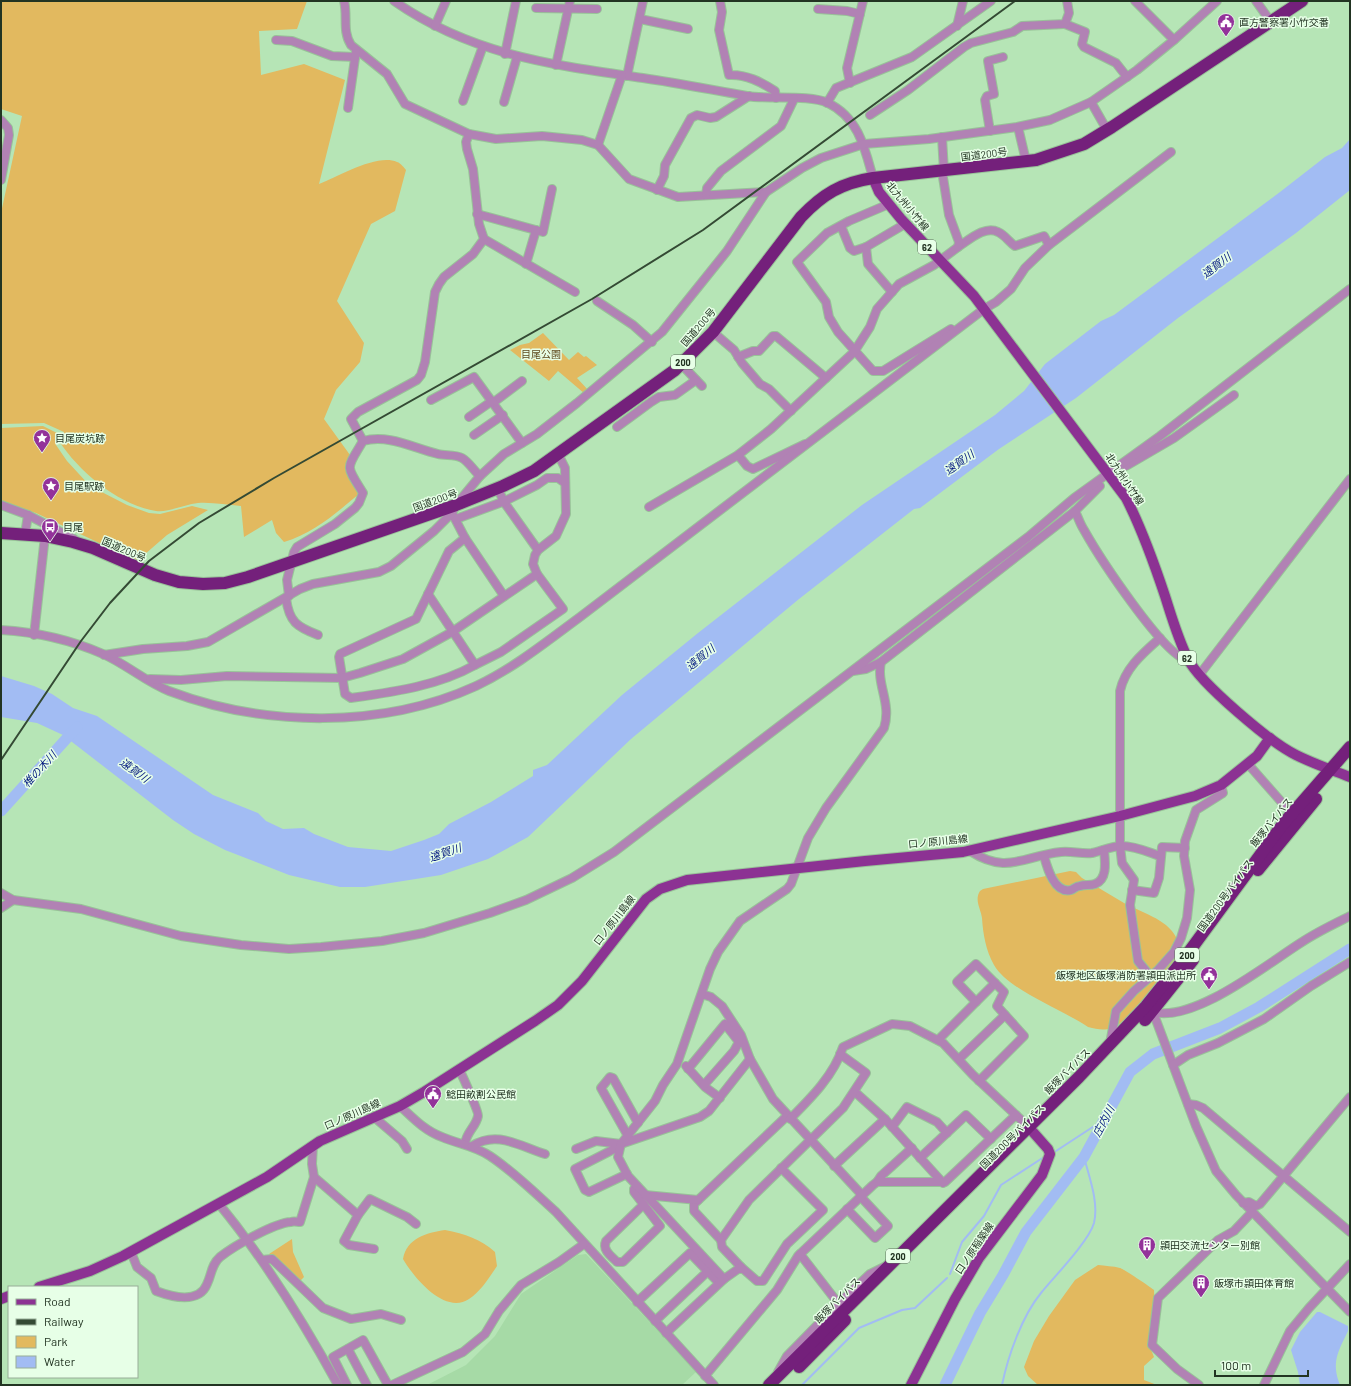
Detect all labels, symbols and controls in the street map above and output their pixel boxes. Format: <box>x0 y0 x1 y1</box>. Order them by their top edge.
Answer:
public building icon: 直方警察署小竹交番 <box>1216 12 1236 37</box>
place label: 直方警察署小竹交番 <box>1239 16 1329 28</box>
street label: 国道200号 <box>960 145 1008 163</box>
street label: 北九州小竹線 <box>884 179 932 233</box>
road number: 62 <box>918 240 936 254</box>
water label: 遠賀川 <box>1199 249 1234 280</box>
street label: 国道200号 <box>678 305 718 349</box>
park label: 目尾公園 <box>521 348 561 360</box>
road number: 200 <box>671 355 695 369</box>
place icon: 目尾炭坑跡 <box>32 428 52 453</box>
place label: 目尾炭坑跡 <box>55 432 105 444</box>
water label: 遠賀川 <box>942 447 977 477</box>
street label: 北九州小竹線 <box>1103 451 1147 507</box>
place icon: 目尾駅跡 <box>41 476 61 501</box>
place label: 目尾駅跡 <box>64 480 104 492</box>
street label: 国道200号 <box>411 486 459 514</box>
bus stop icon: 目尾 <box>40 517 60 542</box>
place label: 目尾 <box>63 521 83 533</box>
street label: 国道200号 <box>100 534 148 564</box>
water label: 遠賀川 <box>683 641 718 672</box>
road number: 62 <box>1178 651 1196 665</box>
water label: 椎の木川 <box>19 748 59 790</box>
water label: 遠賀川 <box>118 755 153 786</box>
street label: 飯塚バイパス <box>1248 795 1294 849</box>
street label: 口ノ原川島線 <box>908 832 968 850</box>
water label: 遠賀川 <box>427 840 464 864</box>
street label: 国道200号バイパス <box>1195 856 1255 934</box>
street label: 口ノ原川島線 <box>591 893 637 947</box>
road number: 200 <box>1175 948 1199 962</box>
public building icon: 飯塚地区飯塚消防署頴田派出所 <box>1199 965 1219 990</box>
place label: 飯塚地区飯塚消防署頴田派出所 <box>1056 969 1196 981</box>
street label: 飯塚バイパス <box>1042 1046 1092 1096</box>
public building icon: 鯰田畝割公民館 <box>423 1084 443 1109</box>
place label: 鯰田畝割公民館 <box>446 1088 516 1100</box>
street label: 口ノ原川島線 <box>322 1096 382 1132</box>
street label: 国道200号バイパス <box>977 1101 1047 1171</box>
water label: 庄内川 <box>1090 1102 1117 1139</box>
street label: 口ノ原稲築線 <box>952 1220 996 1276</box>
building icon: 頴田交流センター別館 <box>1137 1235 1157 1260</box>
place label: 頴田交流センター別館 <box>1160 1239 1260 1251</box>
road number: 200 <box>886 1249 910 1263</box>
building icon: 飯塚市頴田体育館 <box>1191 1273 1211 1298</box>
street label: 飯塚バイパス <box>812 1275 862 1325</box>
place label: 飯塚市頴田体育館 <box>1214 1277 1294 1289</box>
legend <box>8 1286 138 1378</box>
text: Road <box>44 1294 71 1308</box>
text: Railway <box>44 1314 84 1328</box>
text: Park <box>44 1334 68 1348</box>
scale bar <box>1215 1352 1308 1378</box>
text: Water <box>44 1354 76 1368</box>
text: 100 m <box>1221 1358 1251 1372</box>

